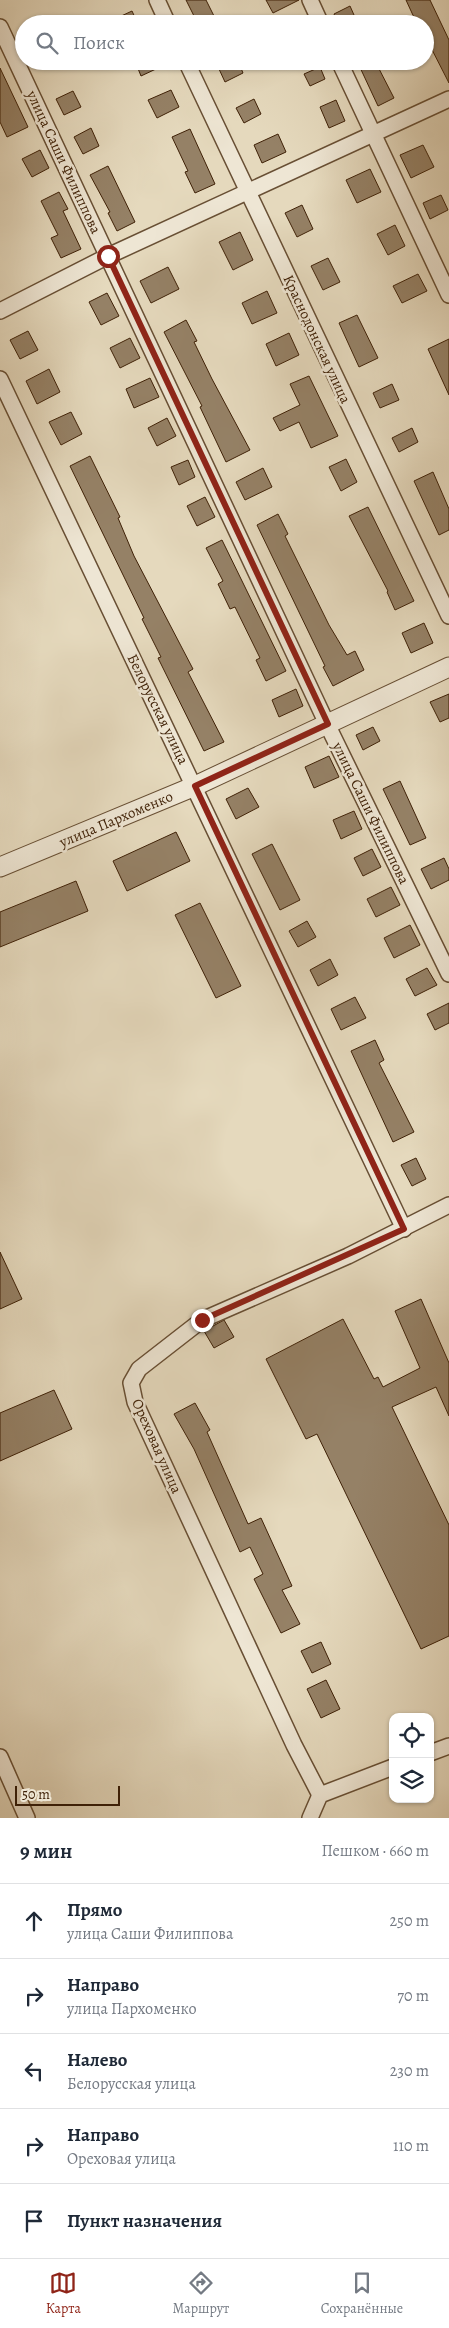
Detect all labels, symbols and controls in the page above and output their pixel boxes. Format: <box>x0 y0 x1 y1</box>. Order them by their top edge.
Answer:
search box <box>15 15 434 70</box>
icon: search <box>33 29 61 57</box>
text: Поиск <box>73 30 125 56</box>
street label: улица Саши Филиппова <box>22 86 106 237</box>
route start <box>97 245 120 268</box>
street label: Краснодонская улица <box>278 271 356 407</box>
street label: Белорусская улица <box>123 650 193 768</box>
street label: улица Саши Филиппова <box>327 738 414 888</box>
street label: улица Пархоменко <box>55 786 176 852</box>
route end <box>191 1309 214 1332</box>
street label: Ореховая улица <box>127 1395 187 1497</box>
map controls <box>389 1713 434 1803</box>
button: locate <box>389 1713 434 1758</box>
button: layers <box>389 1758 434 1803</box>
scale bar <box>15 1783 120 1806</box>
text: 50 m <box>22 1785 50 1804</box>
text: 9 мин <box>20 1837 72 1865</box>
text: Пешком · 660 m <box>321 1840 429 1862</box>
text: Прямо <box>67 1897 122 1923</box>
icon: ahead <box>20 1907 48 1935</box>
text: 250 m <box>390 1910 429 1932</box>
text: улица Саши Филиппова <box>67 1923 233 1945</box>
text: Направо <box>67 1972 139 1998</box>
icon: right <box>20 1982 48 2010</box>
text: 70 m <box>397 1985 429 2007</box>
text: улица Пархоменко <box>67 1998 197 2020</box>
text: Налево <box>67 2047 127 2073</box>
icon: left <box>20 2057 48 2085</box>
text: 230 m <box>390 2060 429 2082</box>
text: Белорусская улица <box>67 2073 196 2095</box>
text: Направо <box>67 2122 139 2148</box>
icon: right <box>20 2132 48 2160</box>
text: 110 m <box>393 2135 429 2157</box>
text: Ореховая улица <box>67 2148 176 2170</box>
icon: arrive <box>20 2207 48 2235</box>
text: Пункт назначения <box>67 2208 222 2234</box>
tab: Карта <box>46 2269 81 2318</box>
tab: Маршрут <box>173 2269 229 2318</box>
tab: Сохранённые <box>321 2269 403 2318</box>

